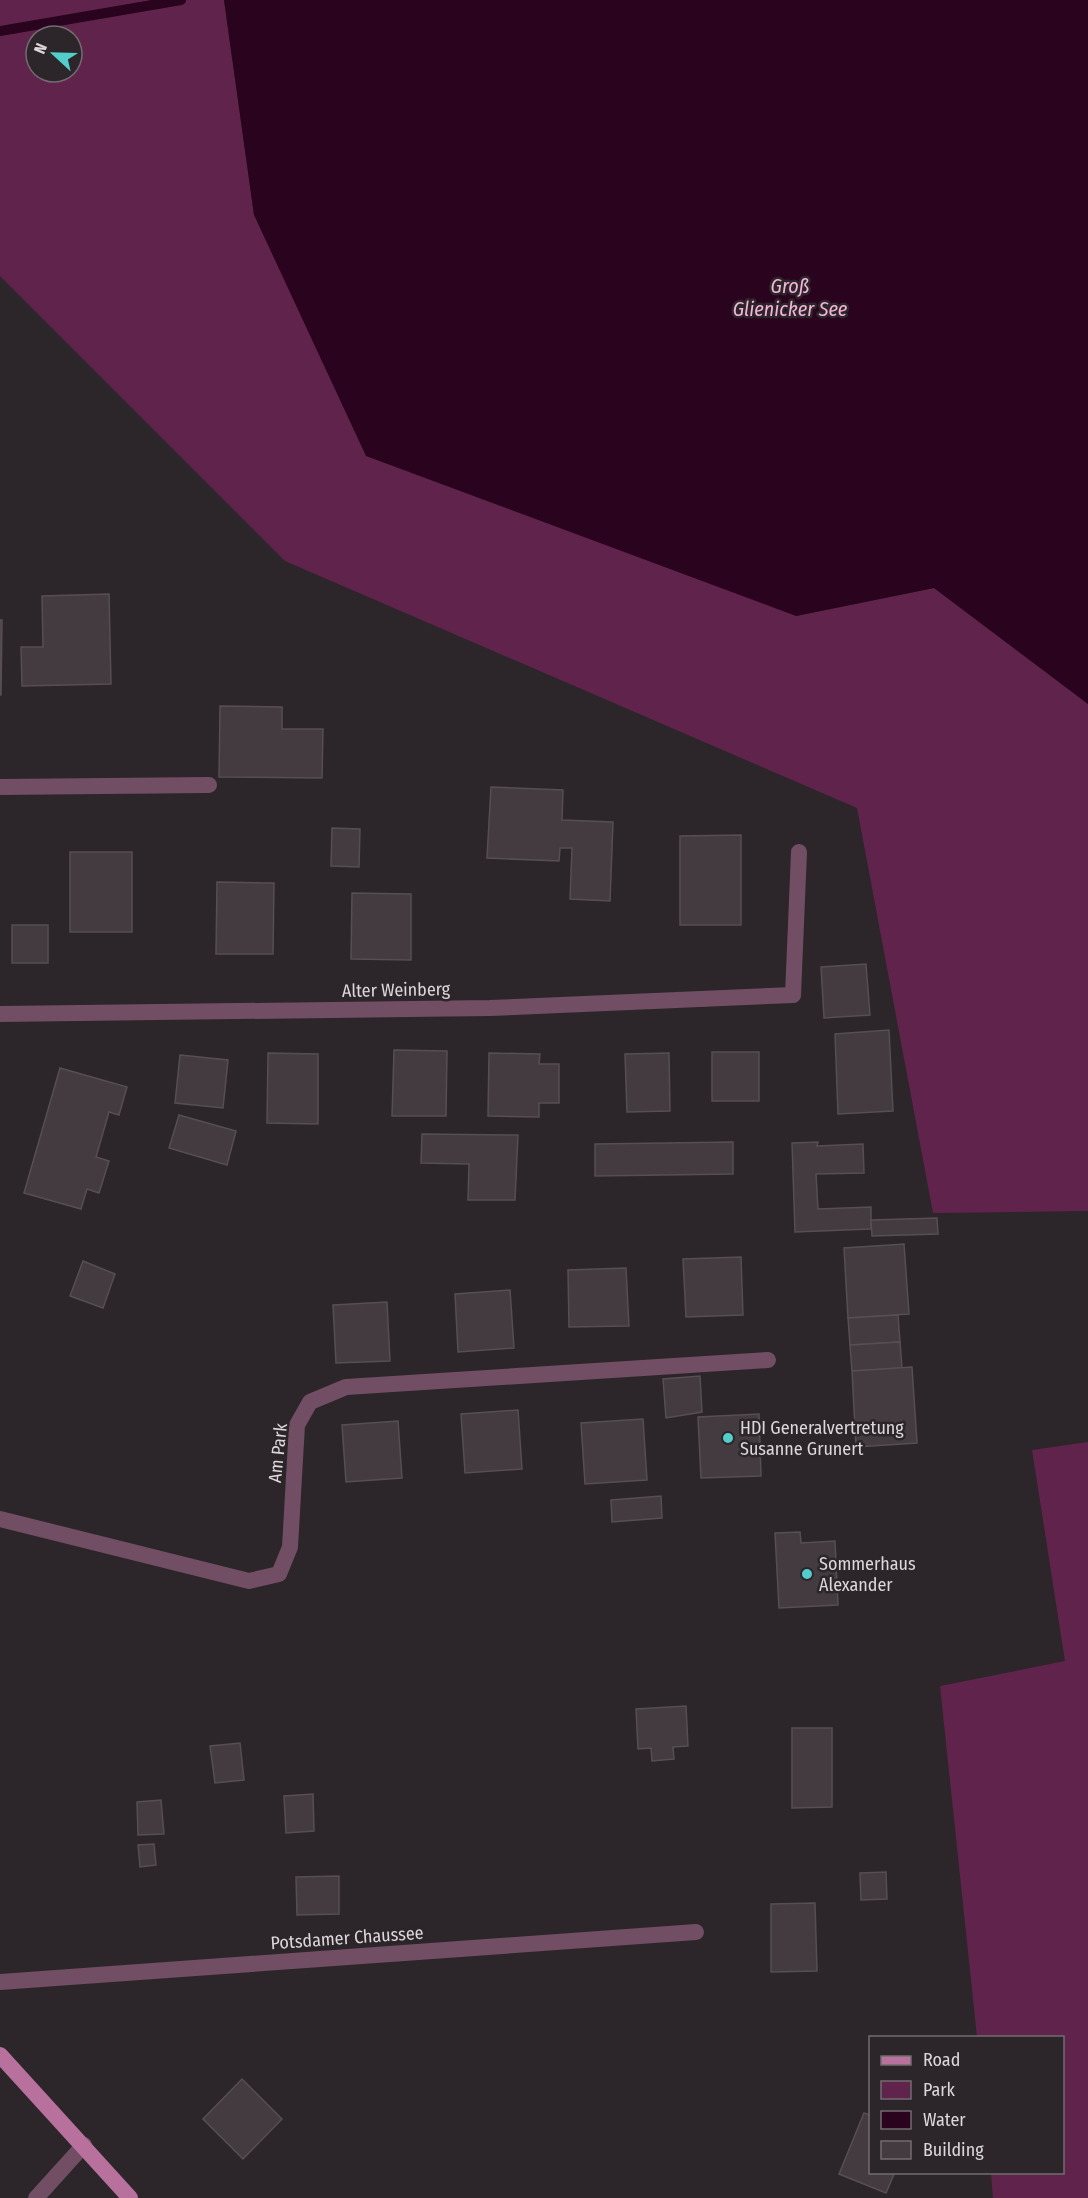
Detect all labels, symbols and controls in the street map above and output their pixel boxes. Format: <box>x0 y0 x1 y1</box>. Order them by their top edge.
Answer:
north arrow <box>24 24 84 84</box>
text: N <box>30 41 51 57</box>
water label: Groß Glienicker See <box>733 274 848 321</box>
street label: Alter Weinberg <box>342 978 451 1002</box>
place label: HDI Generalvertretung Susanne Grunert <box>740 1417 904 1460</box>
street label: Am Park <box>264 1422 292 1484</box>
marker: HDI Generalvertretung Susanne Grunert <box>721 1431 735 1445</box>
place label: Sommerhaus Alexander <box>819 1553 916 1596</box>
marker: Sommerhaus Alexander <box>800 1567 814 1581</box>
street label: Potsdamer Chaussee <box>270 1922 424 1954</box>
legend <box>869 2036 1064 2174</box>
text: Road <box>923 2049 960 2071</box>
text: Park <box>923 2079 956 2101</box>
text: Water <box>923 2109 966 2131</box>
text: Building <box>923 2139 984 2161</box>

